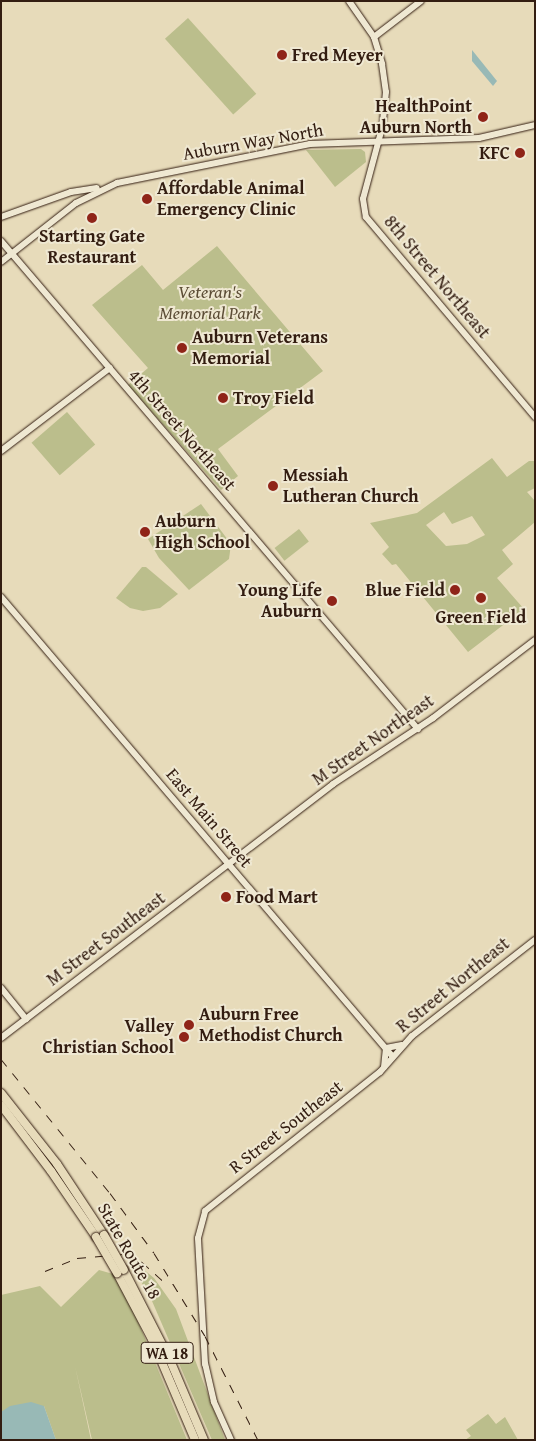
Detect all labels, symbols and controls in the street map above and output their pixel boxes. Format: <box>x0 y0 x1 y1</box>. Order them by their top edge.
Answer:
place label: Fred Meyer <box>292 44 383 66</box>
marker: Fred Meyer <box>276 49 288 61</box>
place label: HealthPoint Auburn North <box>360 96 472 138</box>
marker: HealthPoint Auburn North <box>476 110 490 124</box>
street label: Auburn Way North <box>181 119 325 165</box>
place label: KFC <box>479 142 510 164</box>
marker: KFC <box>514 147 526 159</box>
place label: Affordable Animal Emergency Clinic <box>157 178 304 220</box>
marker: Affordable Animal Emergency Clinic <box>141 193 153 205</box>
street label: 8th Street Northeast <box>379 211 495 343</box>
marker: Starting Gate Restaurant <box>86 212 98 224</box>
place label: Starting Gate Restaurant <box>39 226 145 268</box>
park label: Veteran's Memorial Park <box>159 282 261 324</box>
place label: Auburn Veterans Memorial <box>192 327 328 369</box>
marker: Auburn Veterans Memorial <box>176 342 188 354</box>
street label: 4th Street Northeast <box>123 365 241 495</box>
place label: Troy Field <box>233 387 314 409</box>
marker: Troy Field <box>217 392 229 404</box>
place label: Messiah Lutheran Church <box>283 465 419 508</box>
marker: Messiah Lutheran Church <box>267 480 279 492</box>
place label: Auburn High School <box>155 511 250 554</box>
marker: Auburn High School <box>139 526 151 538</box>
place label: Blue Field <box>366 579 445 601</box>
place label: Young Life Auburn <box>238 580 322 622</box>
marker: Blue Field <box>449 584 461 596</box>
marker: Green Field <box>475 592 487 604</box>
marker: Young Life Auburn <box>326 595 338 607</box>
place label: Green Field <box>436 606 526 628</box>
street label: M Street Northeast <box>308 690 438 790</box>
street label: East Main Street <box>161 764 257 872</box>
place label: Food Mart <box>236 886 318 908</box>
street label: M Street Southeast <box>42 887 170 991</box>
marker: Food Mart <box>220 891 232 903</box>
street label: R Street Northeast <box>392 933 514 1037</box>
place label: Auburn Free Methodist Church <box>199 1004 343 1046</box>
place label: Valley Christian School <box>43 1016 174 1058</box>
marker: Auburn Free Methodist Church <box>183 1019 195 1031</box>
marker: Valley Christian School <box>178 1031 190 1043</box>
street label: R Street Southeast <box>225 1076 347 1178</box>
street label: State Route 18 <box>93 1199 165 1303</box>
road number: WA 18 <box>140 1340 194 1366</box>

